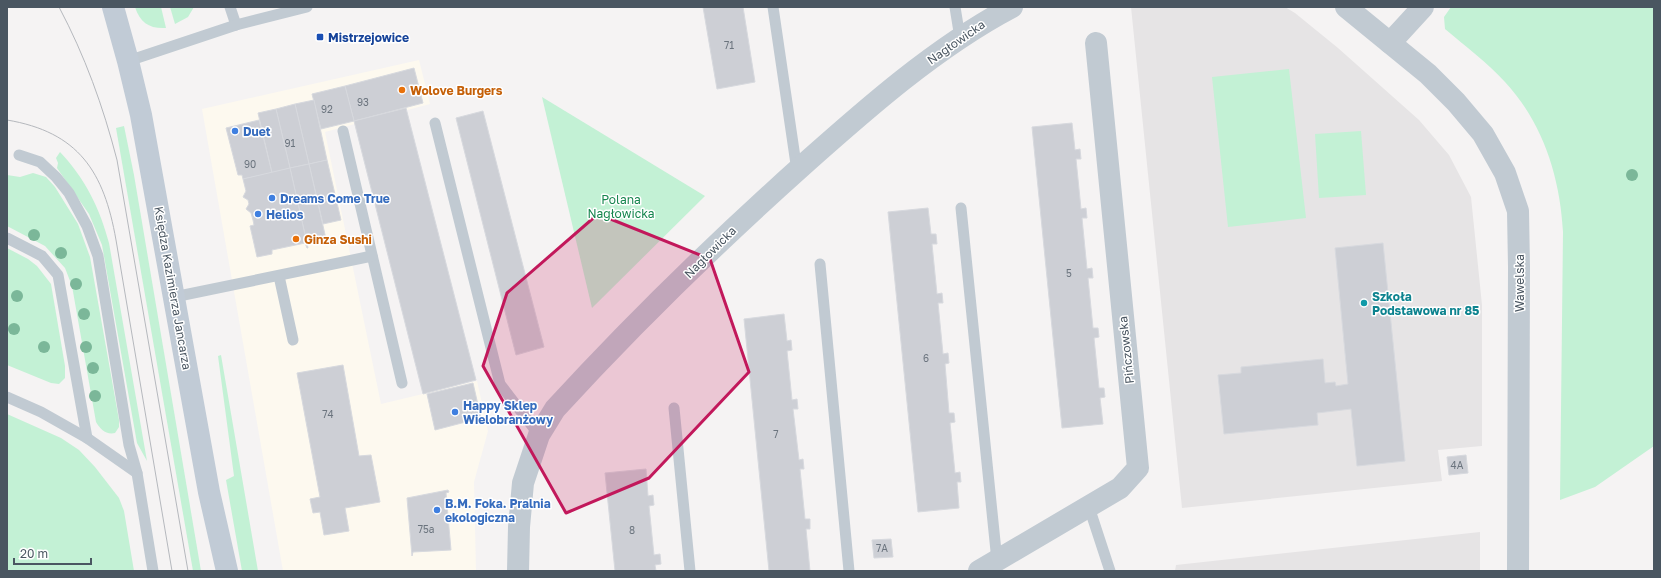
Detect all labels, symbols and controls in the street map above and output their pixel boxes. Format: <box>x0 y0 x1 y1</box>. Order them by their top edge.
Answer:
street label: Nagłowicka <box>924 17 988 67</box>
place label: Mistrzejowice <box>328 30 409 45</box>
marker: Mistrzejowice <box>315 32 325 42</box>
house number: 71 <box>724 39 734 51</box>
place label: Wolove Burgers <box>410 83 503 98</box>
marker: Wolove Burgers <box>397 85 407 95</box>
house number: 93 <box>357 96 369 108</box>
house number: 92 <box>321 103 333 115</box>
place label: Duet <box>243 124 271 139</box>
marker: Duet <box>230 126 240 136</box>
house number: 91 <box>285 137 296 149</box>
house number: 90 <box>244 158 256 170</box>
place label: Dreams Come True <box>280 191 390 206</box>
park label: Polana Nagłowicka <box>587 192 655 221</box>
marker: Dreams Come True <box>267 193 277 203</box>
street label: Księdza Kazimierza Jancarza <box>151 205 195 371</box>
place label: Helios <box>266 207 304 222</box>
marker: Helios <box>253 209 263 219</box>
street label: Nagłowicka <box>681 223 739 281</box>
place label: Ginza Sushi <box>304 232 372 247</box>
marker: Ginza Sushi <box>291 234 301 244</box>
street label: Wawelska <box>1512 254 1527 312</box>
house number: 5 <box>1066 267 1072 279</box>
place label: Szkoła Podstawowa nr 85 <box>1372 289 1479 318</box>
marker: Szkoła Podstawowa nr 85 <box>1359 298 1369 308</box>
street label: Pińczowska <box>1115 316 1137 384</box>
house number: 6 <box>923 352 929 364</box>
place label: Happy Sklep Wielobranżowy <box>463 398 554 427</box>
marker: Happy Sklep Wielobranżowy <box>450 407 460 417</box>
house number: 74 <box>322 408 334 420</box>
house number: 7 <box>773 428 779 440</box>
house number: 4A <box>1451 459 1464 471</box>
place label: B.M. Foka. Pralnia ekologiczna <box>445 496 551 525</box>
marker: B.M. Foka. Pralnia ekologiczna <box>432 505 442 515</box>
house number: 75a <box>418 523 434 535</box>
house number: 8 <box>629 524 635 536</box>
scale bar <box>14 540 91 566</box>
house number: 7A <box>876 542 888 554</box>
text: 20 m <box>20 546 48 561</box>

